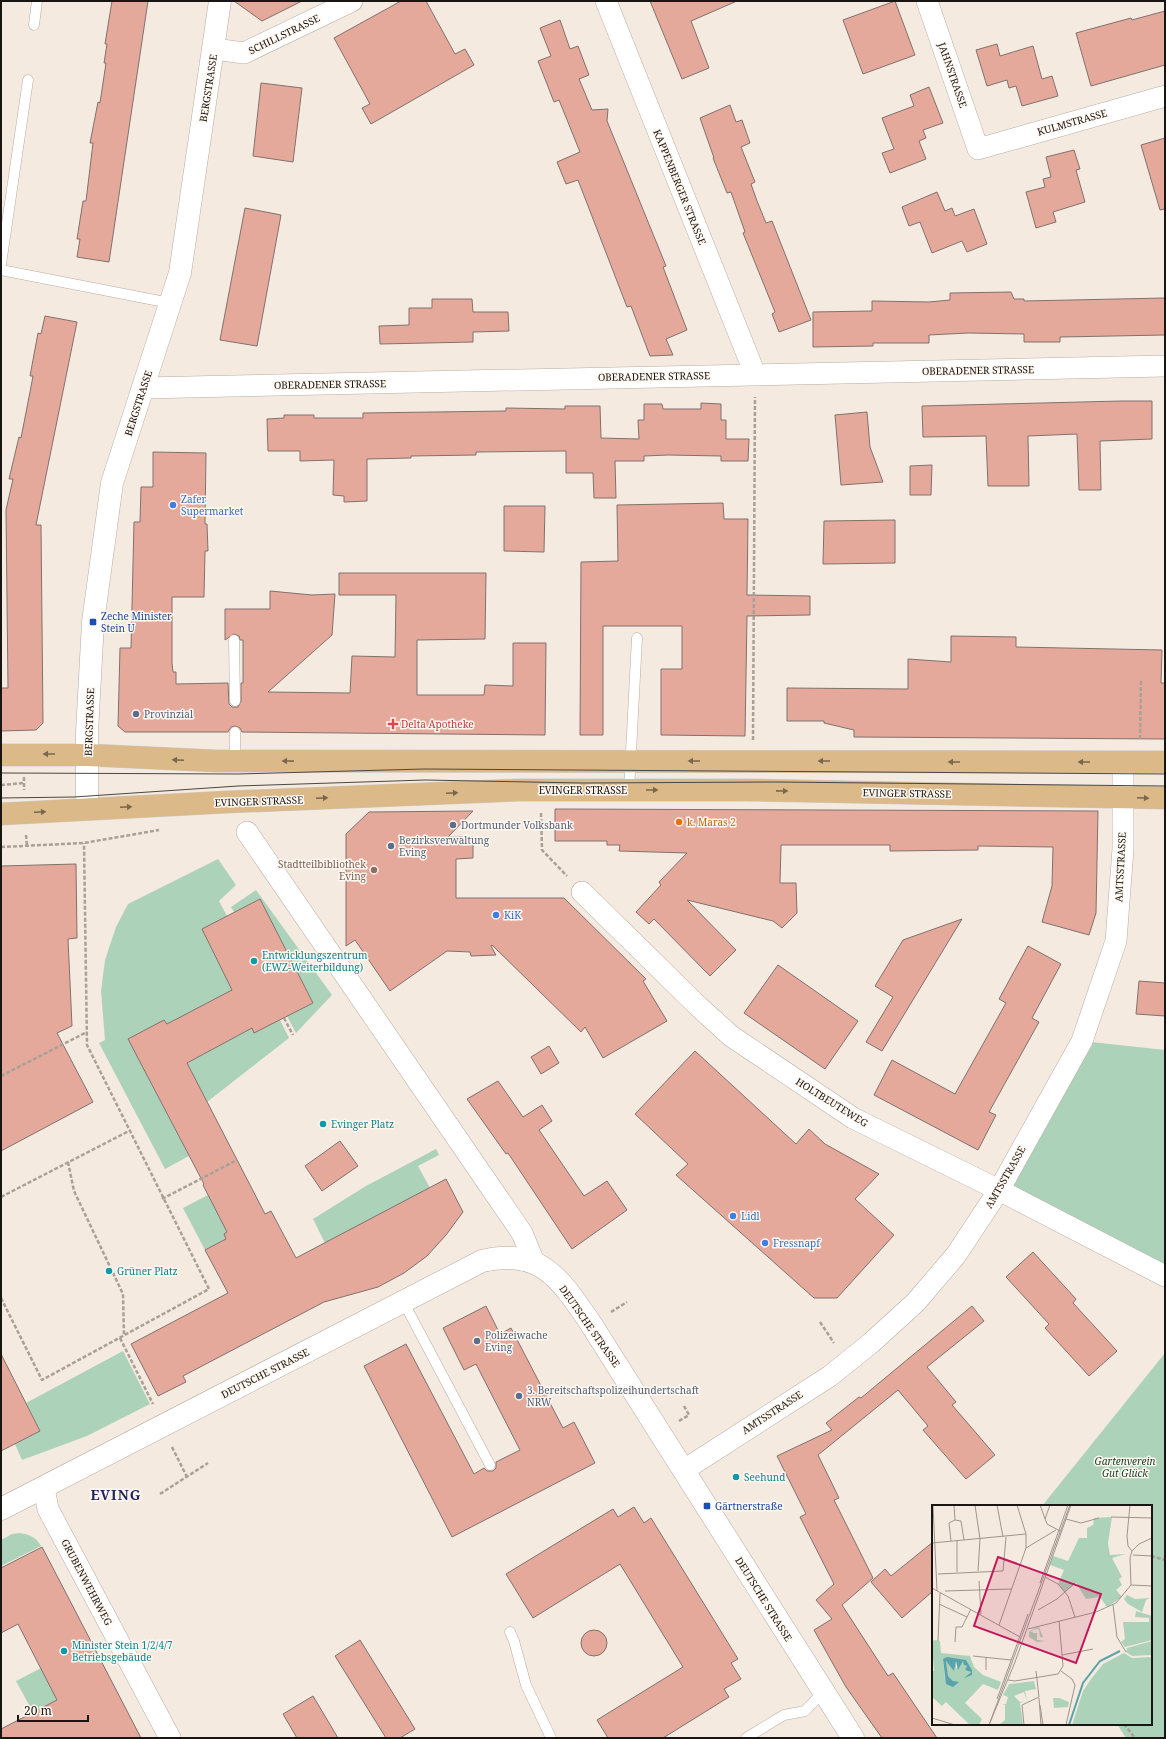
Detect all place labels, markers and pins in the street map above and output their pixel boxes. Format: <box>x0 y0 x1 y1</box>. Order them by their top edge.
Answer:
place label: Zafer Supermarket <box>181 492 244 518</box>
marker: Zafer Supermarket <box>168 500 178 510</box>
place label: Zeche Minister Stein U <box>101 609 172 635</box>
marker: Zeche Minister Stein U <box>88 617 98 627</box>
place label: Provinzial <box>144 707 193 721</box>
marker: Provinzial <box>131 709 141 719</box>
place label: Delta Apotheke <box>401 717 474 731</box>
marker: Delta Apotheke <box>388 719 398 729</box>
place label: k. Maras 2 <box>687 815 736 829</box>
marker: k. Maras 2 <box>674 817 684 827</box>
place label: Dortmunder Volksbank <box>461 818 573 832</box>
marker: Dortmunder Volksbank <box>448 820 458 830</box>
place label: Bezirksverwaltung Eving <box>399 833 490 859</box>
marker: Bezirksverwaltung Eving <box>386 841 396 851</box>
place label: Stadtteilbibliothek Eving <box>278 857 367 883</box>
marker: Stadtteilbibliothek Eving <box>369 865 379 875</box>
place label: KiK <box>504 908 522 922</box>
marker: KiK <box>491 910 501 920</box>
place label: Entwicklungszentrum (EWZ-Weiterbildung) <box>262 948 368 974</box>
marker: Entwicklungszentrum (EWZ-Weiterbildung) <box>249 956 259 966</box>
place label: Evinger Platz <box>331 1117 394 1131</box>
marker: Evinger Platz <box>318 1119 328 1129</box>
place label: Lidl <box>741 1209 760 1223</box>
marker: Lidl <box>728 1211 738 1221</box>
place label: Fressnapf <box>773 1236 821 1250</box>
marker: Fressnapf <box>760 1238 770 1248</box>
place label: Grüner Platz <box>117 1264 178 1278</box>
marker: Grüner Platz <box>104 1266 114 1276</box>
place label: Polizeiwache Eving <box>485 1328 548 1354</box>
marker: Polizeiwache Eving <box>472 1336 482 1346</box>
place label: 3. Bereitschaftspolizeihundertschaft NRW <box>527 1383 699 1409</box>
marker: 3. Bereitschaftspolizeihundertschaft NRW <box>514 1391 524 1401</box>
place label: Seehund <box>744 1470 785 1484</box>
marker: Seehund <box>731 1472 741 1482</box>
place label: Gärtnerstraße <box>715 1499 783 1513</box>
marker: Gärtnerstraße <box>702 1501 712 1511</box>
place label: Minister Stein 1/2/4/7 Betriebsgebäude <box>72 1638 173 1664</box>
marker: Minister Stein 1/2/4/7 Betriebsgebäude <box>59 1646 69 1656</box>

